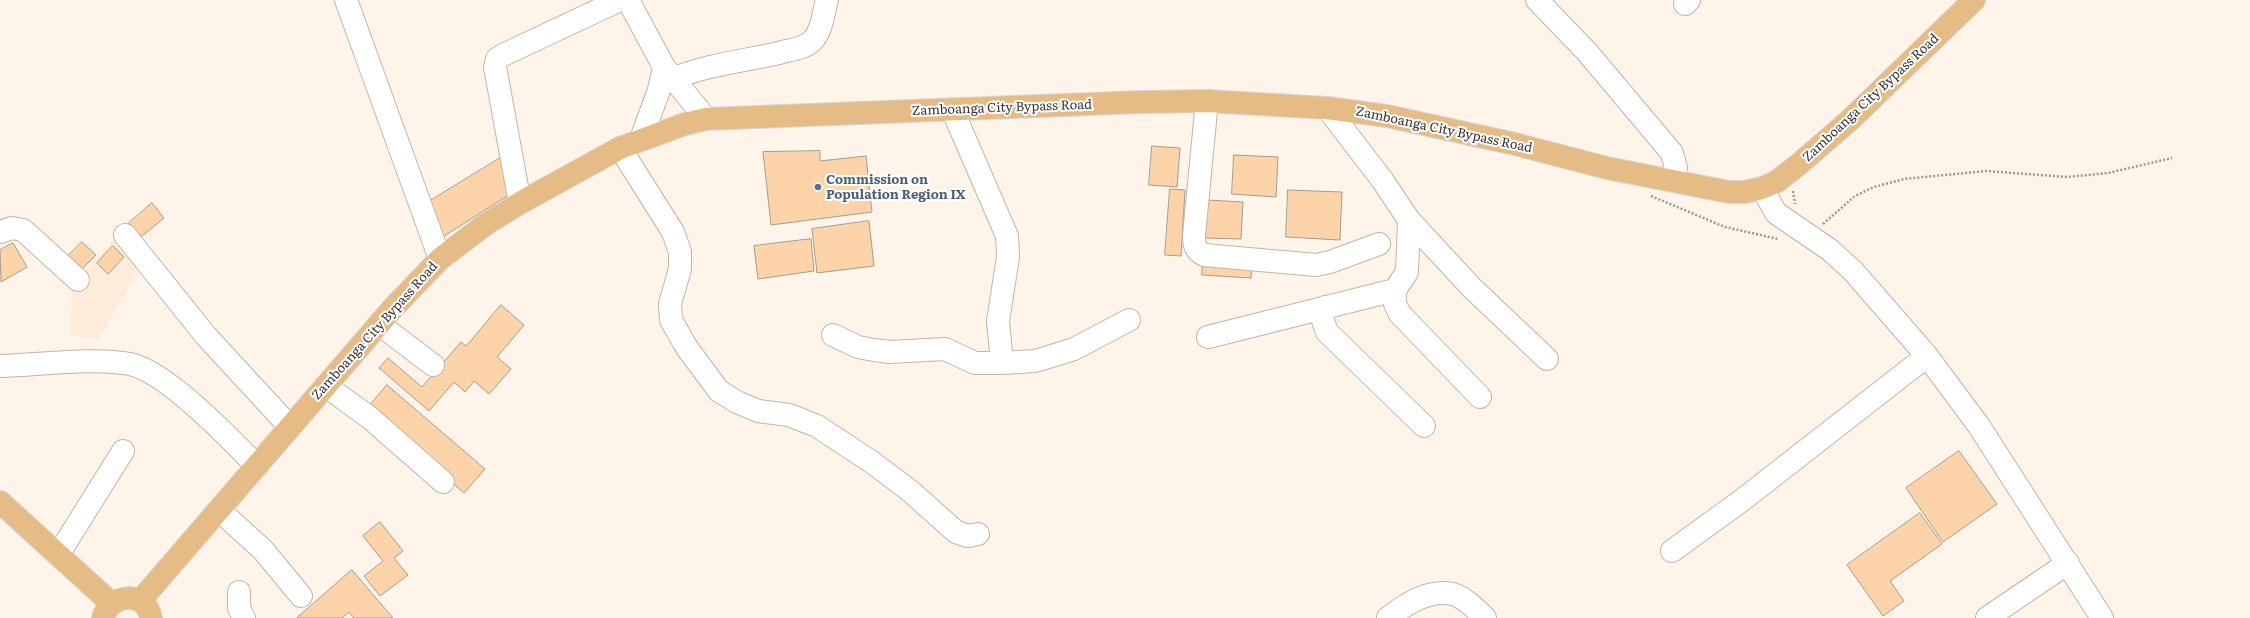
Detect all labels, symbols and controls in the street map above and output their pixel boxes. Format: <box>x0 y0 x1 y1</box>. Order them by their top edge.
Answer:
street label: Zamboanga City Bypass Road <box>1800 31 1942 165</box>
street label: Zamboanga City Bypass Road <box>912 97 1092 119</box>
street label: Zamboanga City Bypass Road <box>1354 104 1534 156</box>
place label: Commission on Population Region IX <box>826 172 966 203</box>
marker: Commission on Population Region IX <box>813 182 823 192</box>
street label: Zamboanga City Bypass Road <box>309 259 441 403</box>

